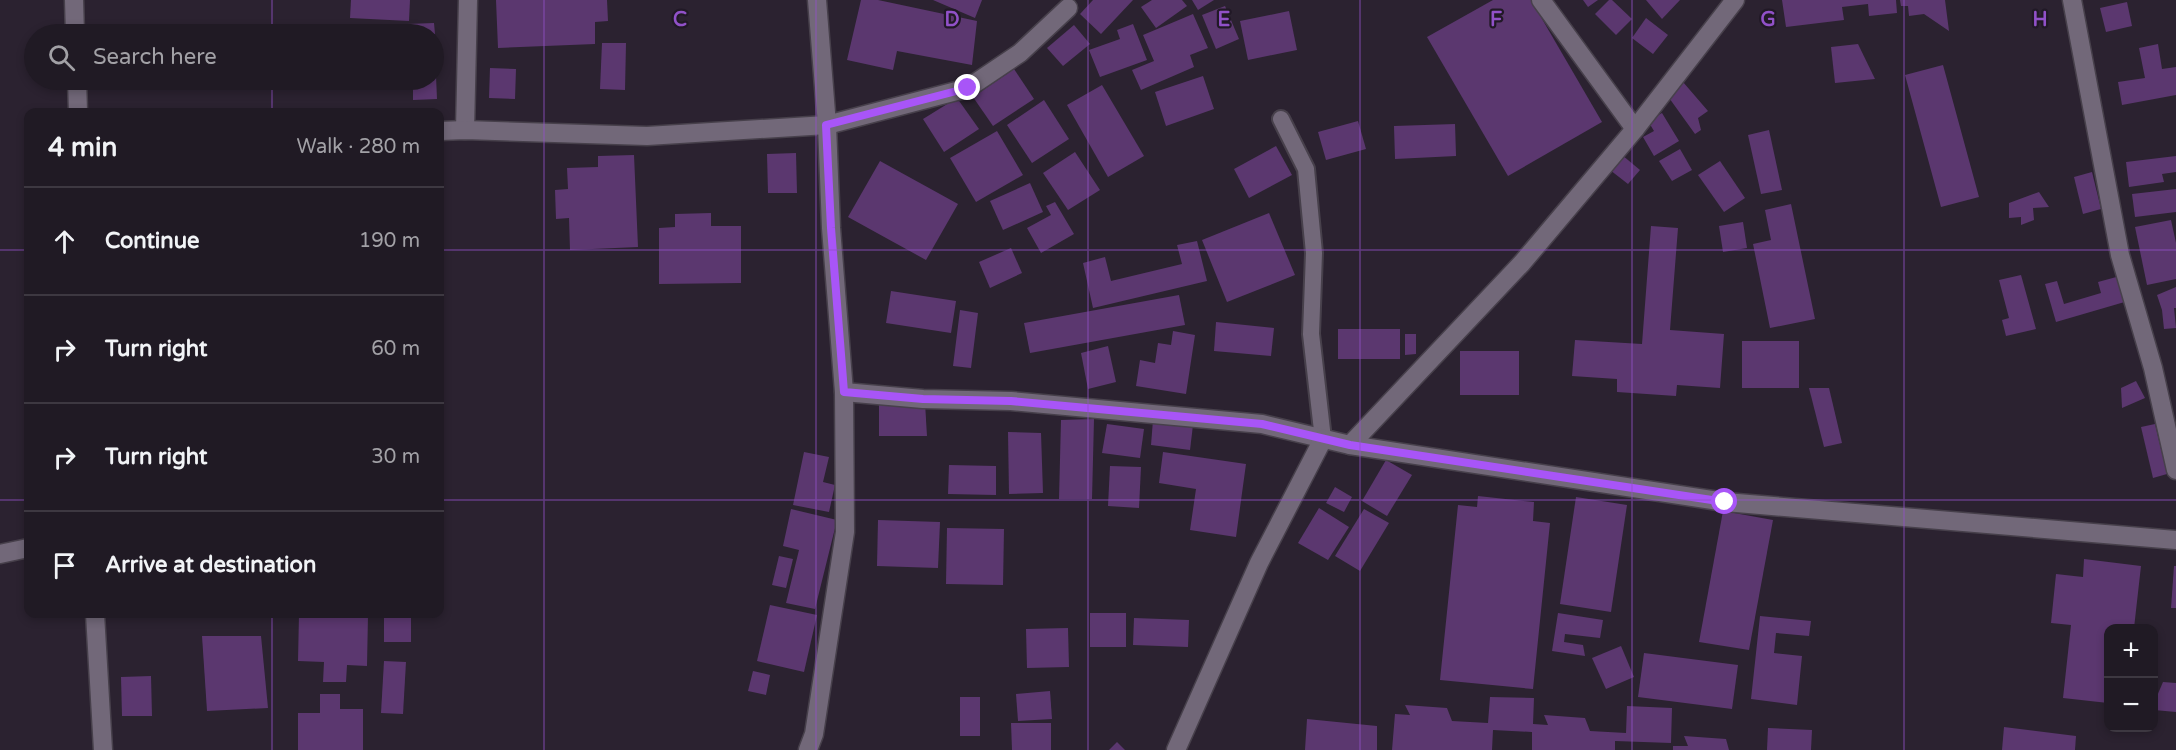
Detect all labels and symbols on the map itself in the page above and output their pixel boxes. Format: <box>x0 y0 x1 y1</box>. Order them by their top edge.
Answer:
text: C <box>673 8 687 32</box>
text: D <box>944 8 960 32</box>
text: E <box>1218 8 1231 32</box>
text: F <box>1490 8 1502 32</box>
text: G <box>1760 8 1776 32</box>
text: H <box>2032 8 2048 32</box>
route end <box>954 74 980 100</box>
route start <box>1711 488 1737 514</box>

